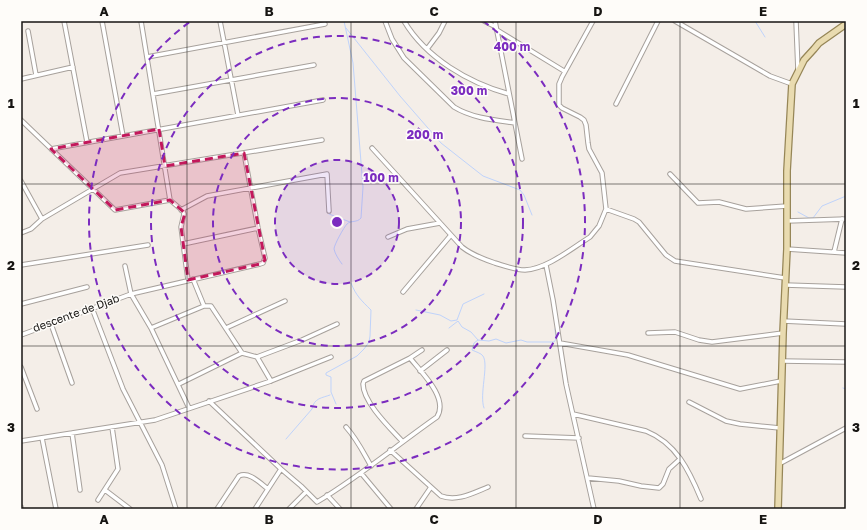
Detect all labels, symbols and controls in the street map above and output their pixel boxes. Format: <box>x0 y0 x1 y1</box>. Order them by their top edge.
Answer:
text: A <box>99 3 109 19</box>
text: B <box>264 3 274 19</box>
text: C <box>429 3 439 19</box>
text: D <box>593 3 603 19</box>
text: E <box>759 3 767 19</box>
text: 400 m <box>494 39 530 54</box>
text: 300 m <box>451 83 487 98</box>
text: 1 <box>8 95 15 111</box>
text: 1 <box>853 95 860 111</box>
text: 200 m <box>407 127 443 142</box>
text: 100 m <box>363 170 399 185</box>
centre of rings <box>330 215 344 229</box>
text: 2 <box>7 257 15 273</box>
text: 2 <box>852 257 860 273</box>
street label: descente de Djab <box>31 291 121 334</box>
text: 3 <box>7 419 15 435</box>
text: 3 <box>852 419 860 435</box>
text: A <box>99 511 109 527</box>
text: B <box>264 511 274 527</box>
text: C <box>429 511 439 527</box>
text: D <box>593 511 603 527</box>
text: E <box>759 511 767 527</box>

